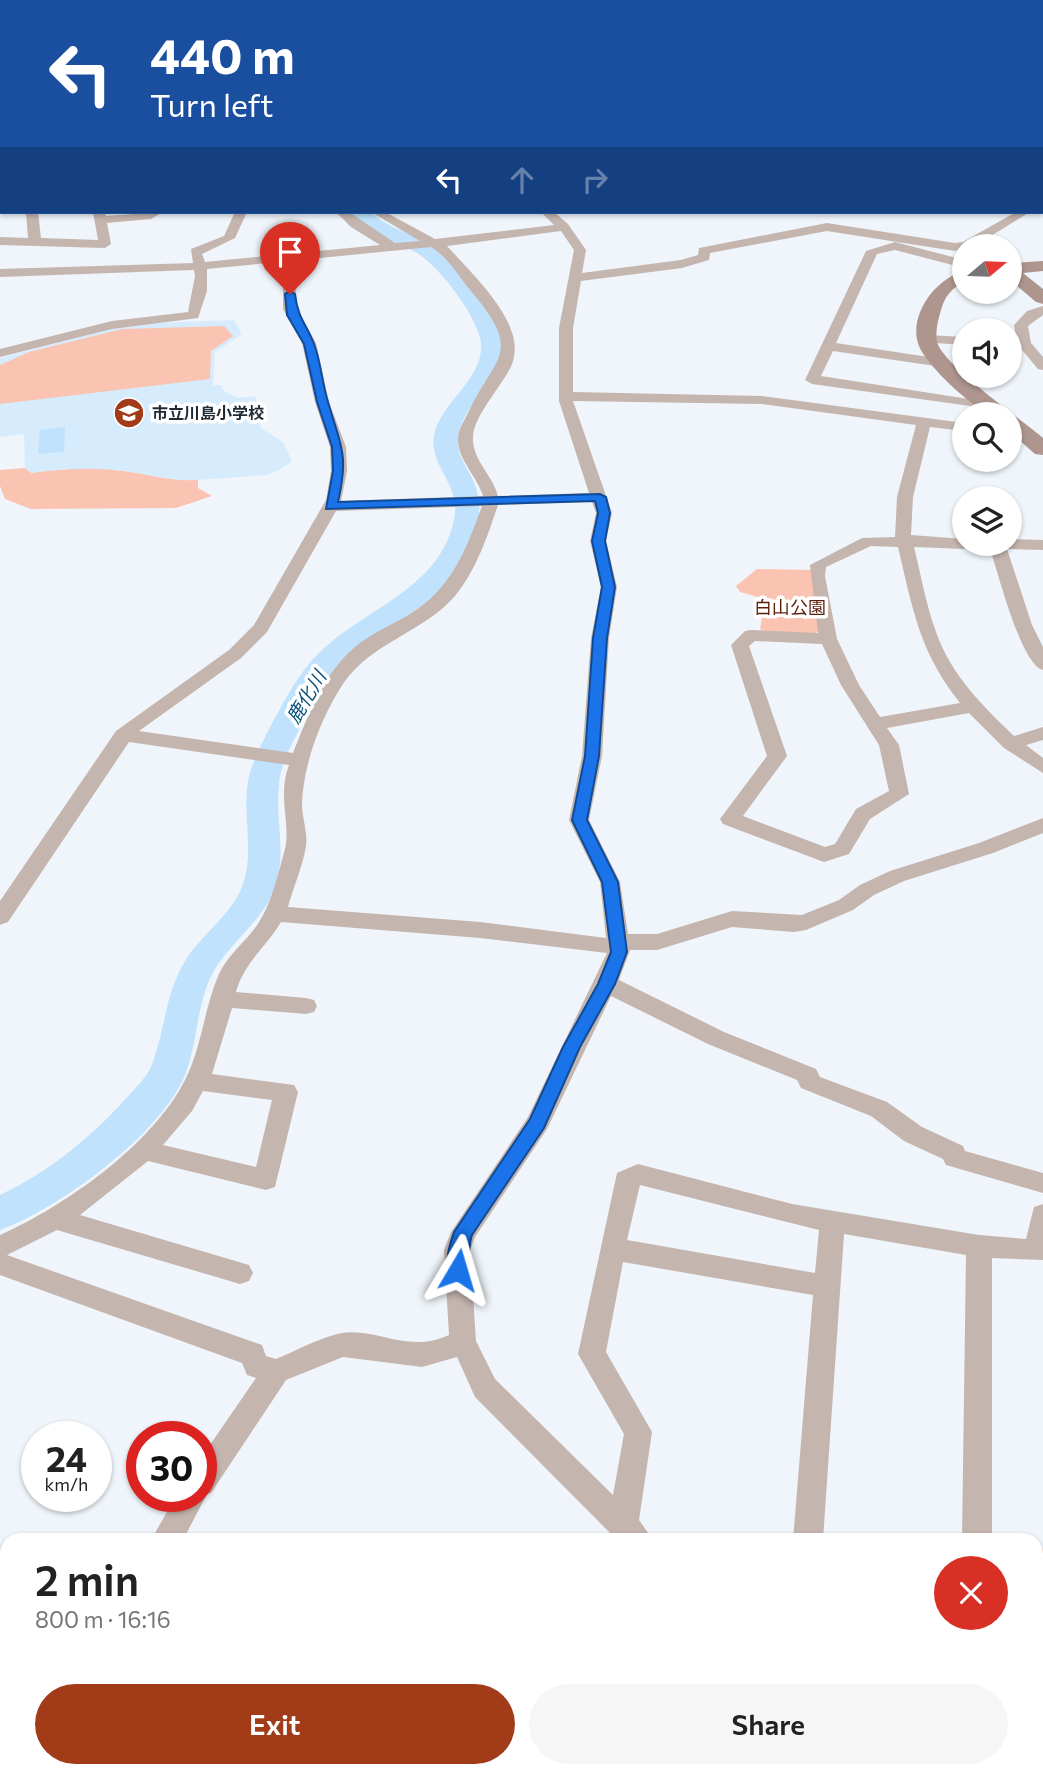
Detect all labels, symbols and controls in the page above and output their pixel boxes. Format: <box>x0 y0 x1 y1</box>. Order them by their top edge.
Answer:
text: 440 m <box>150 24 295 84</box>
icon: left <box>35 28 126 119</box>
text: Turn left <box>150 84 274 124</box>
icon: left <box>430 161 468 199</box>
icon: ahead <box>503 161 541 199</box>
icon: right <box>576 161 614 199</box>
pin <box>260 222 320 294</box>
icon: arrive <box>271 233 309 271</box>
north arrow <box>952 234 1022 304</box>
map controls <box>952 234 1022 556</box>
button: sound <box>952 318 1022 388</box>
school or university icon: 市立川島小学校 <box>112 396 146 430</box>
button: search <box>952 402 1022 472</box>
place label: 市立川島小学校 <box>152 403 264 422</box>
button: layers <box>952 486 1022 556</box>
park label: 白山公園 <box>754 596 826 618</box>
water label: 鹿化川 <box>281 665 331 727</box>
position arrow <box>421 1233 495 1307</box>
speed limit sign: 30 <box>126 1421 217 1512</box>
text: 24 <box>46 1436 87 1479</box>
text: km/h <box>45 1473 88 1495</box>
text: 2 min <box>35 1553 139 1605</box>
button: close <box>934 1556 1008 1630</box>
text: 800 m · 16:16 <box>35 1605 171 1633</box>
button: Exit <box>35 1684 515 1764</box>
button: Share <box>529 1684 1008 1764</box>

